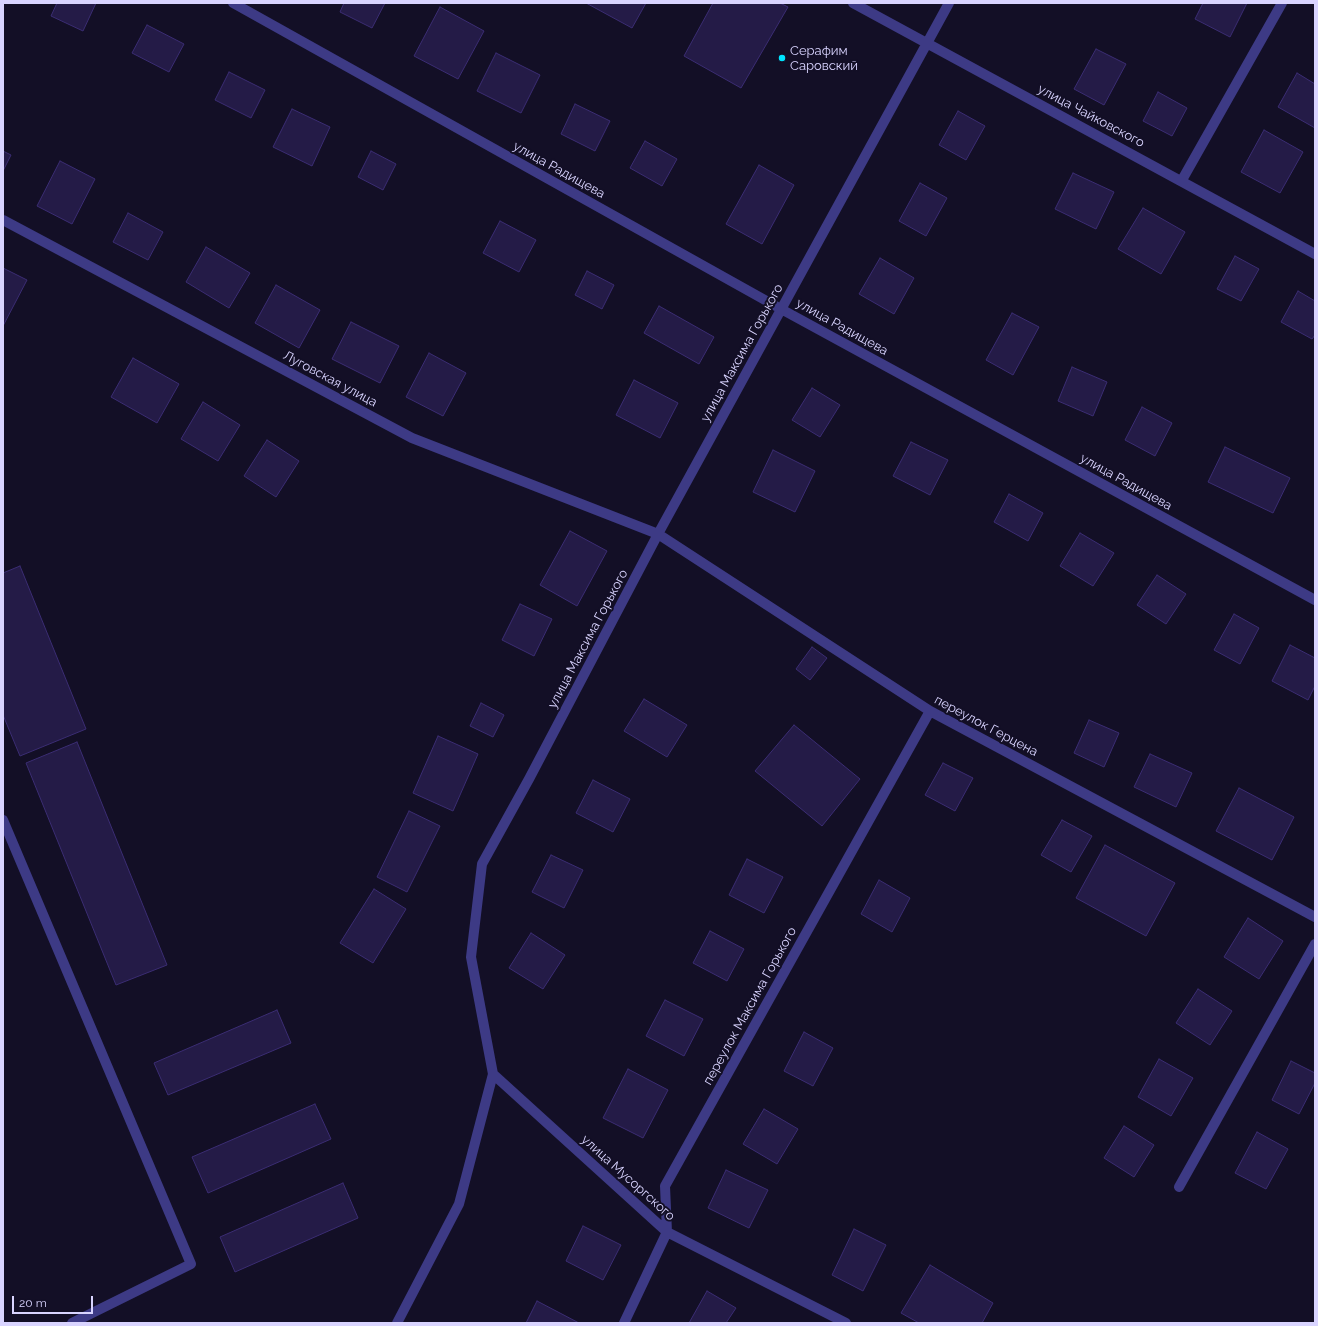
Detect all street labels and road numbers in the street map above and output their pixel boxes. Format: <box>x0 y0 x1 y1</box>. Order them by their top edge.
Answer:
street label: улица Чайковского <box>1035 81 1147 151</box>
street label: улица Радищева <box>510 138 608 202</box>
street label: улица Максима Горького <box>698 281 786 425</box>
street label: улица Радищева <box>793 295 891 359</box>
street label: Луговская улица <box>280 348 380 410</box>
street label: улица Радищева <box>1077 450 1175 514</box>
street label: улица Максима Горького <box>545 567 631 711</box>
street label: переулок Герцена <box>932 692 1040 760</box>
street label: переулок Максима Горького <box>700 924 800 1088</box>
street label: улица Мусоргского <box>578 1132 678 1224</box>

